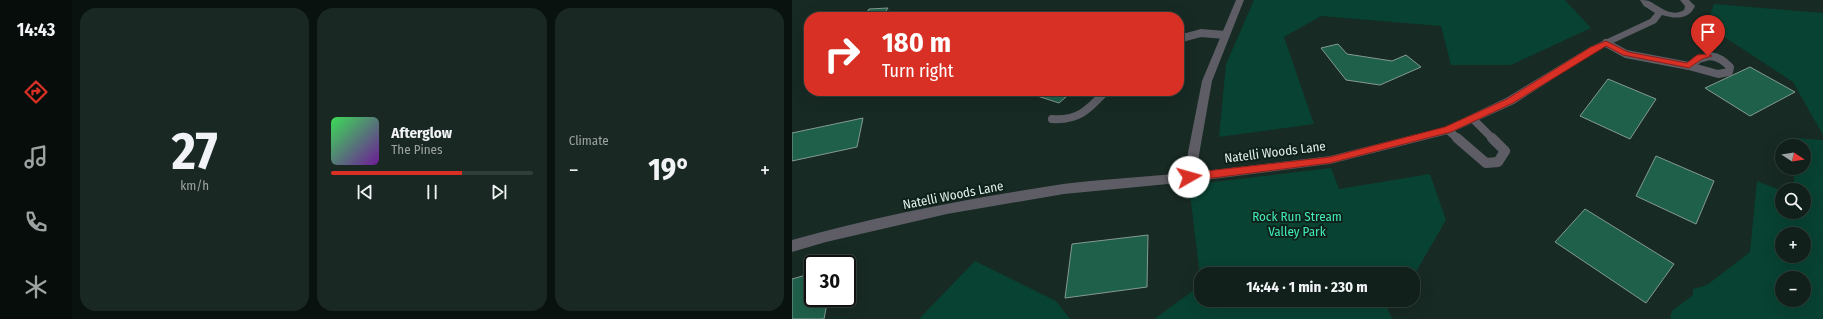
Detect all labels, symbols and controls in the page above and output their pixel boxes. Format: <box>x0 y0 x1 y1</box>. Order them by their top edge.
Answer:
pin <box>1691 15 1725 56</box>
text: 14:43 <box>17 19 55 41</box>
icon: arrive <box>1697 21 1719 43</box>
text: 180 m <box>882 26 951 59</box>
icon: right <box>816 28 868 80</box>
text: Turn right <box>882 60 954 82</box>
icon: directions <box>22 78 50 106</box>
text: 27 <box>172 120 218 183</box>
text: Afterglow <box>391 124 452 142</box>
text: Climate <box>569 133 609 148</box>
street label: Natelli Woods Lane <box>1223 138 1327 166</box>
north arrow <box>1775 139 1811 175</box>
map controls <box>1775 139 1811 307</box>
text: The Pines <box>391 142 443 157</box>
icon: music <box>22 143 50 171</box>
text: 19° <box>648 152 690 188</box>
position arrow <box>1168 156 1210 198</box>
text: − <box>569 157 579 184</box>
text: + <box>760 157 770 184</box>
text: km/h <box>180 178 209 193</box>
street label: Natelli Woods Lane <box>901 178 1005 212</box>
icon: previous <box>354 181 376 203</box>
icon: pause <box>421 181 443 203</box>
icon: next <box>488 181 510 203</box>
button: search <box>1775 183 1811 219</box>
icon: phone <box>22 208 50 236</box>
park label: Rock Run Stream Valley Park <box>1252 209 1342 239</box>
button: + <box>1775 227 1811 263</box>
speed limit sign: 30 <box>804 255 856 307</box>
button: − <box>1775 271 1811 307</box>
icon: climate <box>22 273 50 301</box>
text: 14:44 · 1 min · 230 m <box>1246 278 1368 296</box>

